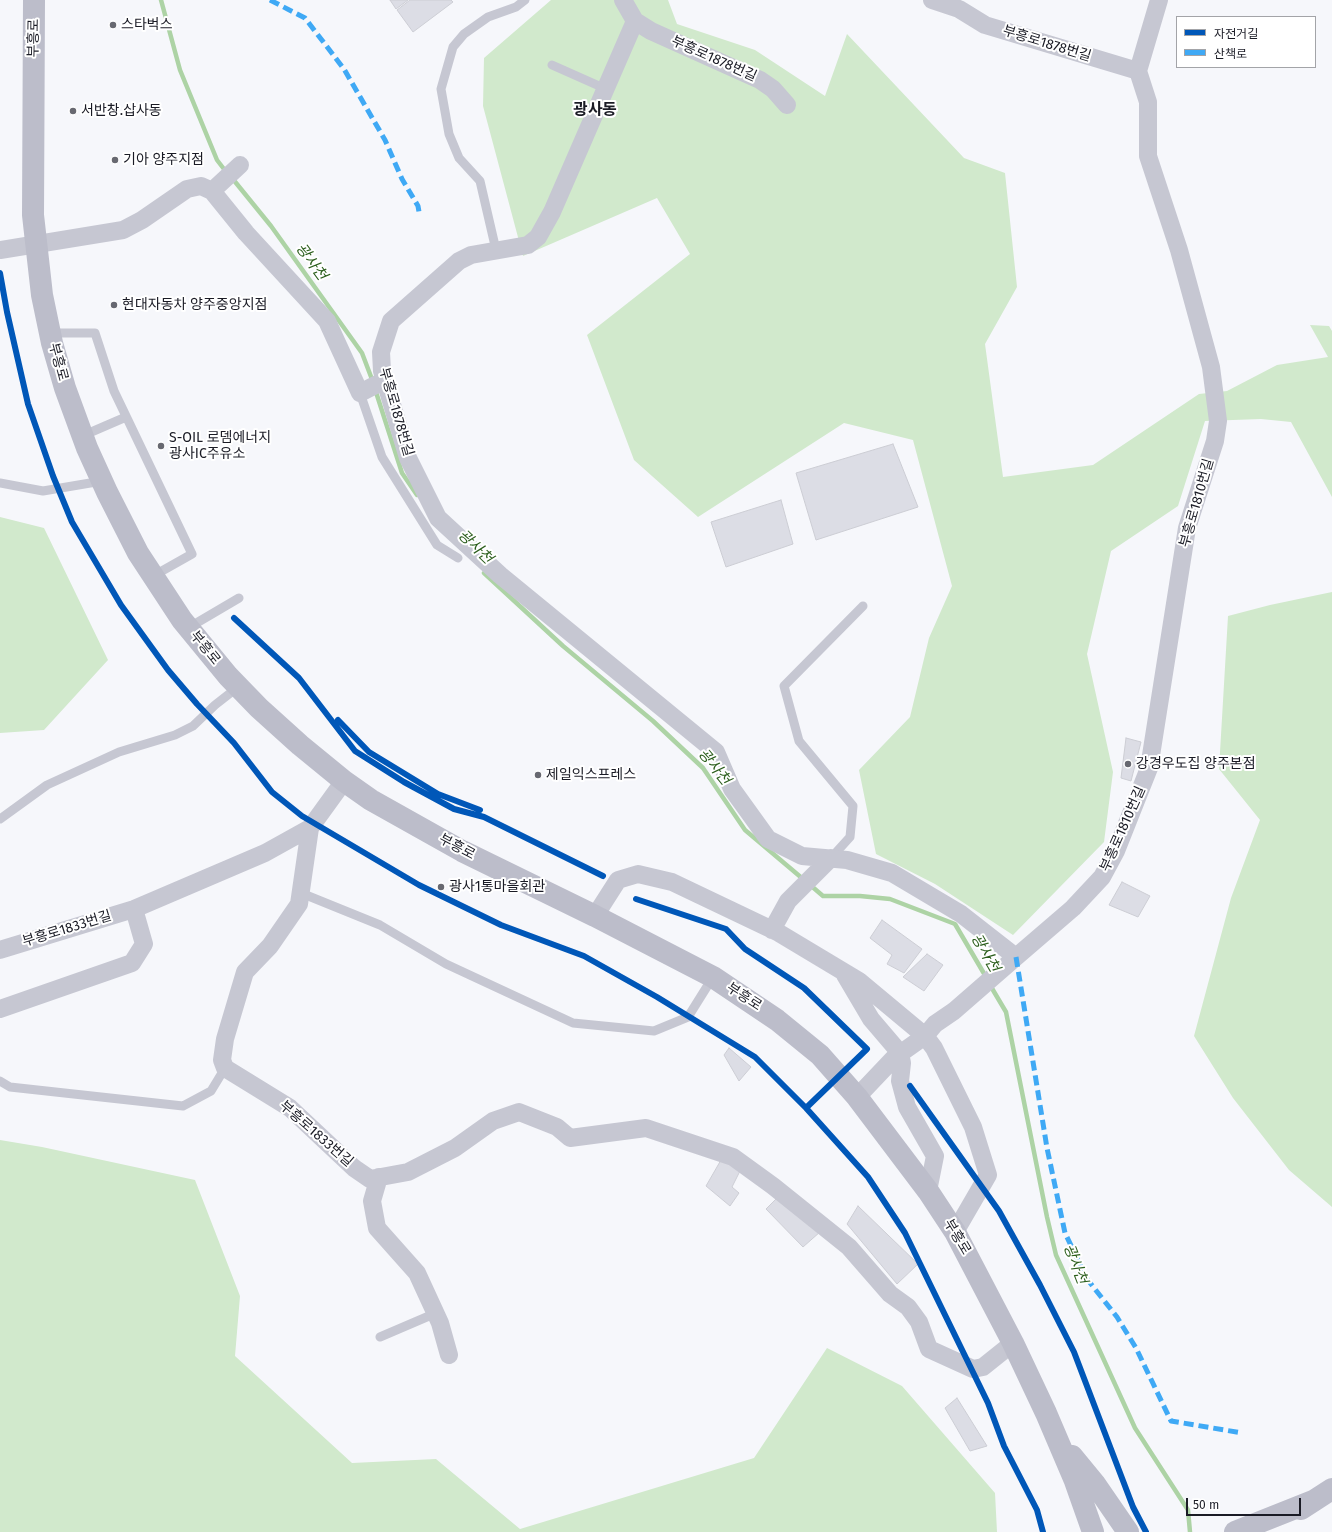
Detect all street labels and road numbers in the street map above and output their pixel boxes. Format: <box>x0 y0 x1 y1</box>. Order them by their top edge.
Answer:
street label: 부흥로 <box>25 19 43 57</box>
street label: 부흥로1878번길 <box>1001 23 1093 65</box>
street label: 부흥로1878번길 <box>669 33 759 85</box>
street label: 부흥로 <box>45 341 71 383</box>
street label: 부흥로1878번길 <box>375 366 417 458</box>
street label: 부흥로1810번길 <box>1176 457 1218 549</box>
street label: 부흥로 <box>186 628 224 668</box>
street label: 부흥로1810번길 <box>1097 784 1149 874</box>
street label: 부흥로 <box>436 831 478 863</box>
street label: 부흥로1833번길 <box>20 907 114 951</box>
street label: 부흥로 <box>723 979 765 1015</box>
street label: 부흥로1833번길 <box>276 1097 356 1171</box>
street label: 부흥로 <box>940 1216 974 1258</box>

